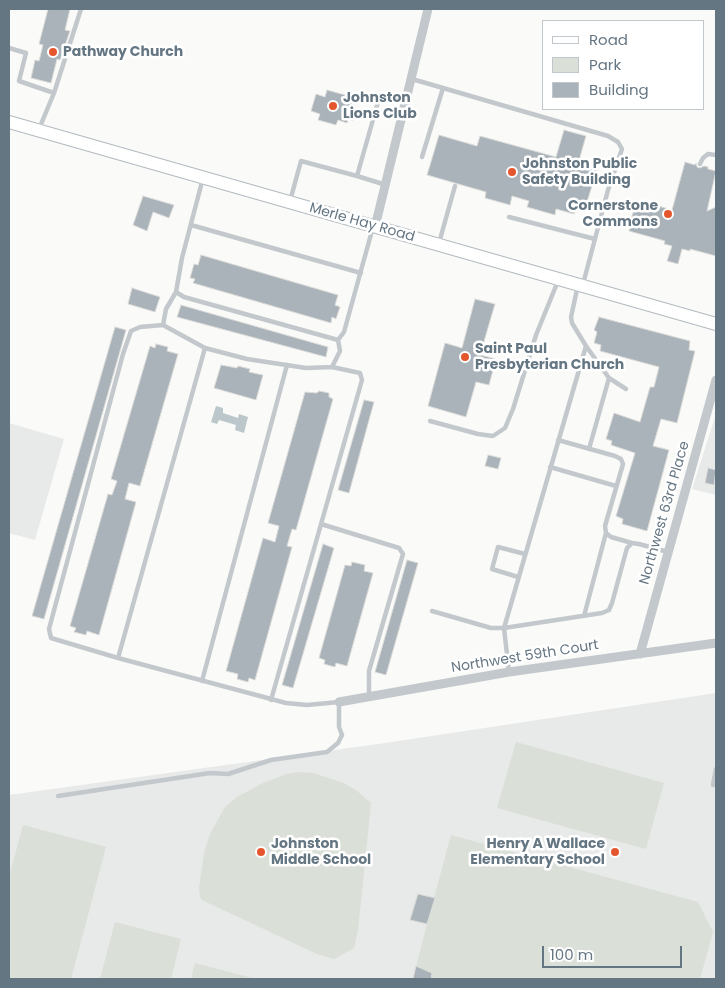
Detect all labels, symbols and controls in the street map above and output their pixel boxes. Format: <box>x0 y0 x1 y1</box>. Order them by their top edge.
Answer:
legend <box>542 20 705 110</box>
text: Road <box>589 29 628 50</box>
place label: Pathway Church <box>63 44 183 60</box>
marker: Pathway Church <box>47 46 59 58</box>
text: Park <box>589 54 621 75</box>
text: Building <box>589 79 649 100</box>
place label: Johnston Lions Club <box>343 90 417 122</box>
marker: Johnston Lions Club <box>327 100 339 112</box>
place label: Johnston Public Safety Building <box>522 156 637 188</box>
marker: Johnston Public Safety Building <box>506 166 518 178</box>
place label: Cornerstone Commons <box>568 198 658 230</box>
street label: Merle Hay Road <box>307 200 417 246</box>
marker: Cornerstone Commons <box>662 208 674 220</box>
place label: Saint Paul Presbyterian Church <box>475 341 624 374</box>
marker: Saint Paul Presbyterian Church <box>459 351 471 363</box>
street label: Northwest 63rd Place <box>637 439 693 587</box>
street label: Northwest 59th Court <box>450 637 600 677</box>
place label: Johnston Middle School <box>271 836 371 869</box>
place label: Henry A Wallace Elementary School <box>470 836 605 869</box>
marker: Johnston Middle School <box>255 846 267 858</box>
marker: Henry A Wallace Elementary School <box>609 846 621 858</box>
scale bar <box>545 936 685 968</box>
text: 100 m <box>550 944 593 965</box>

